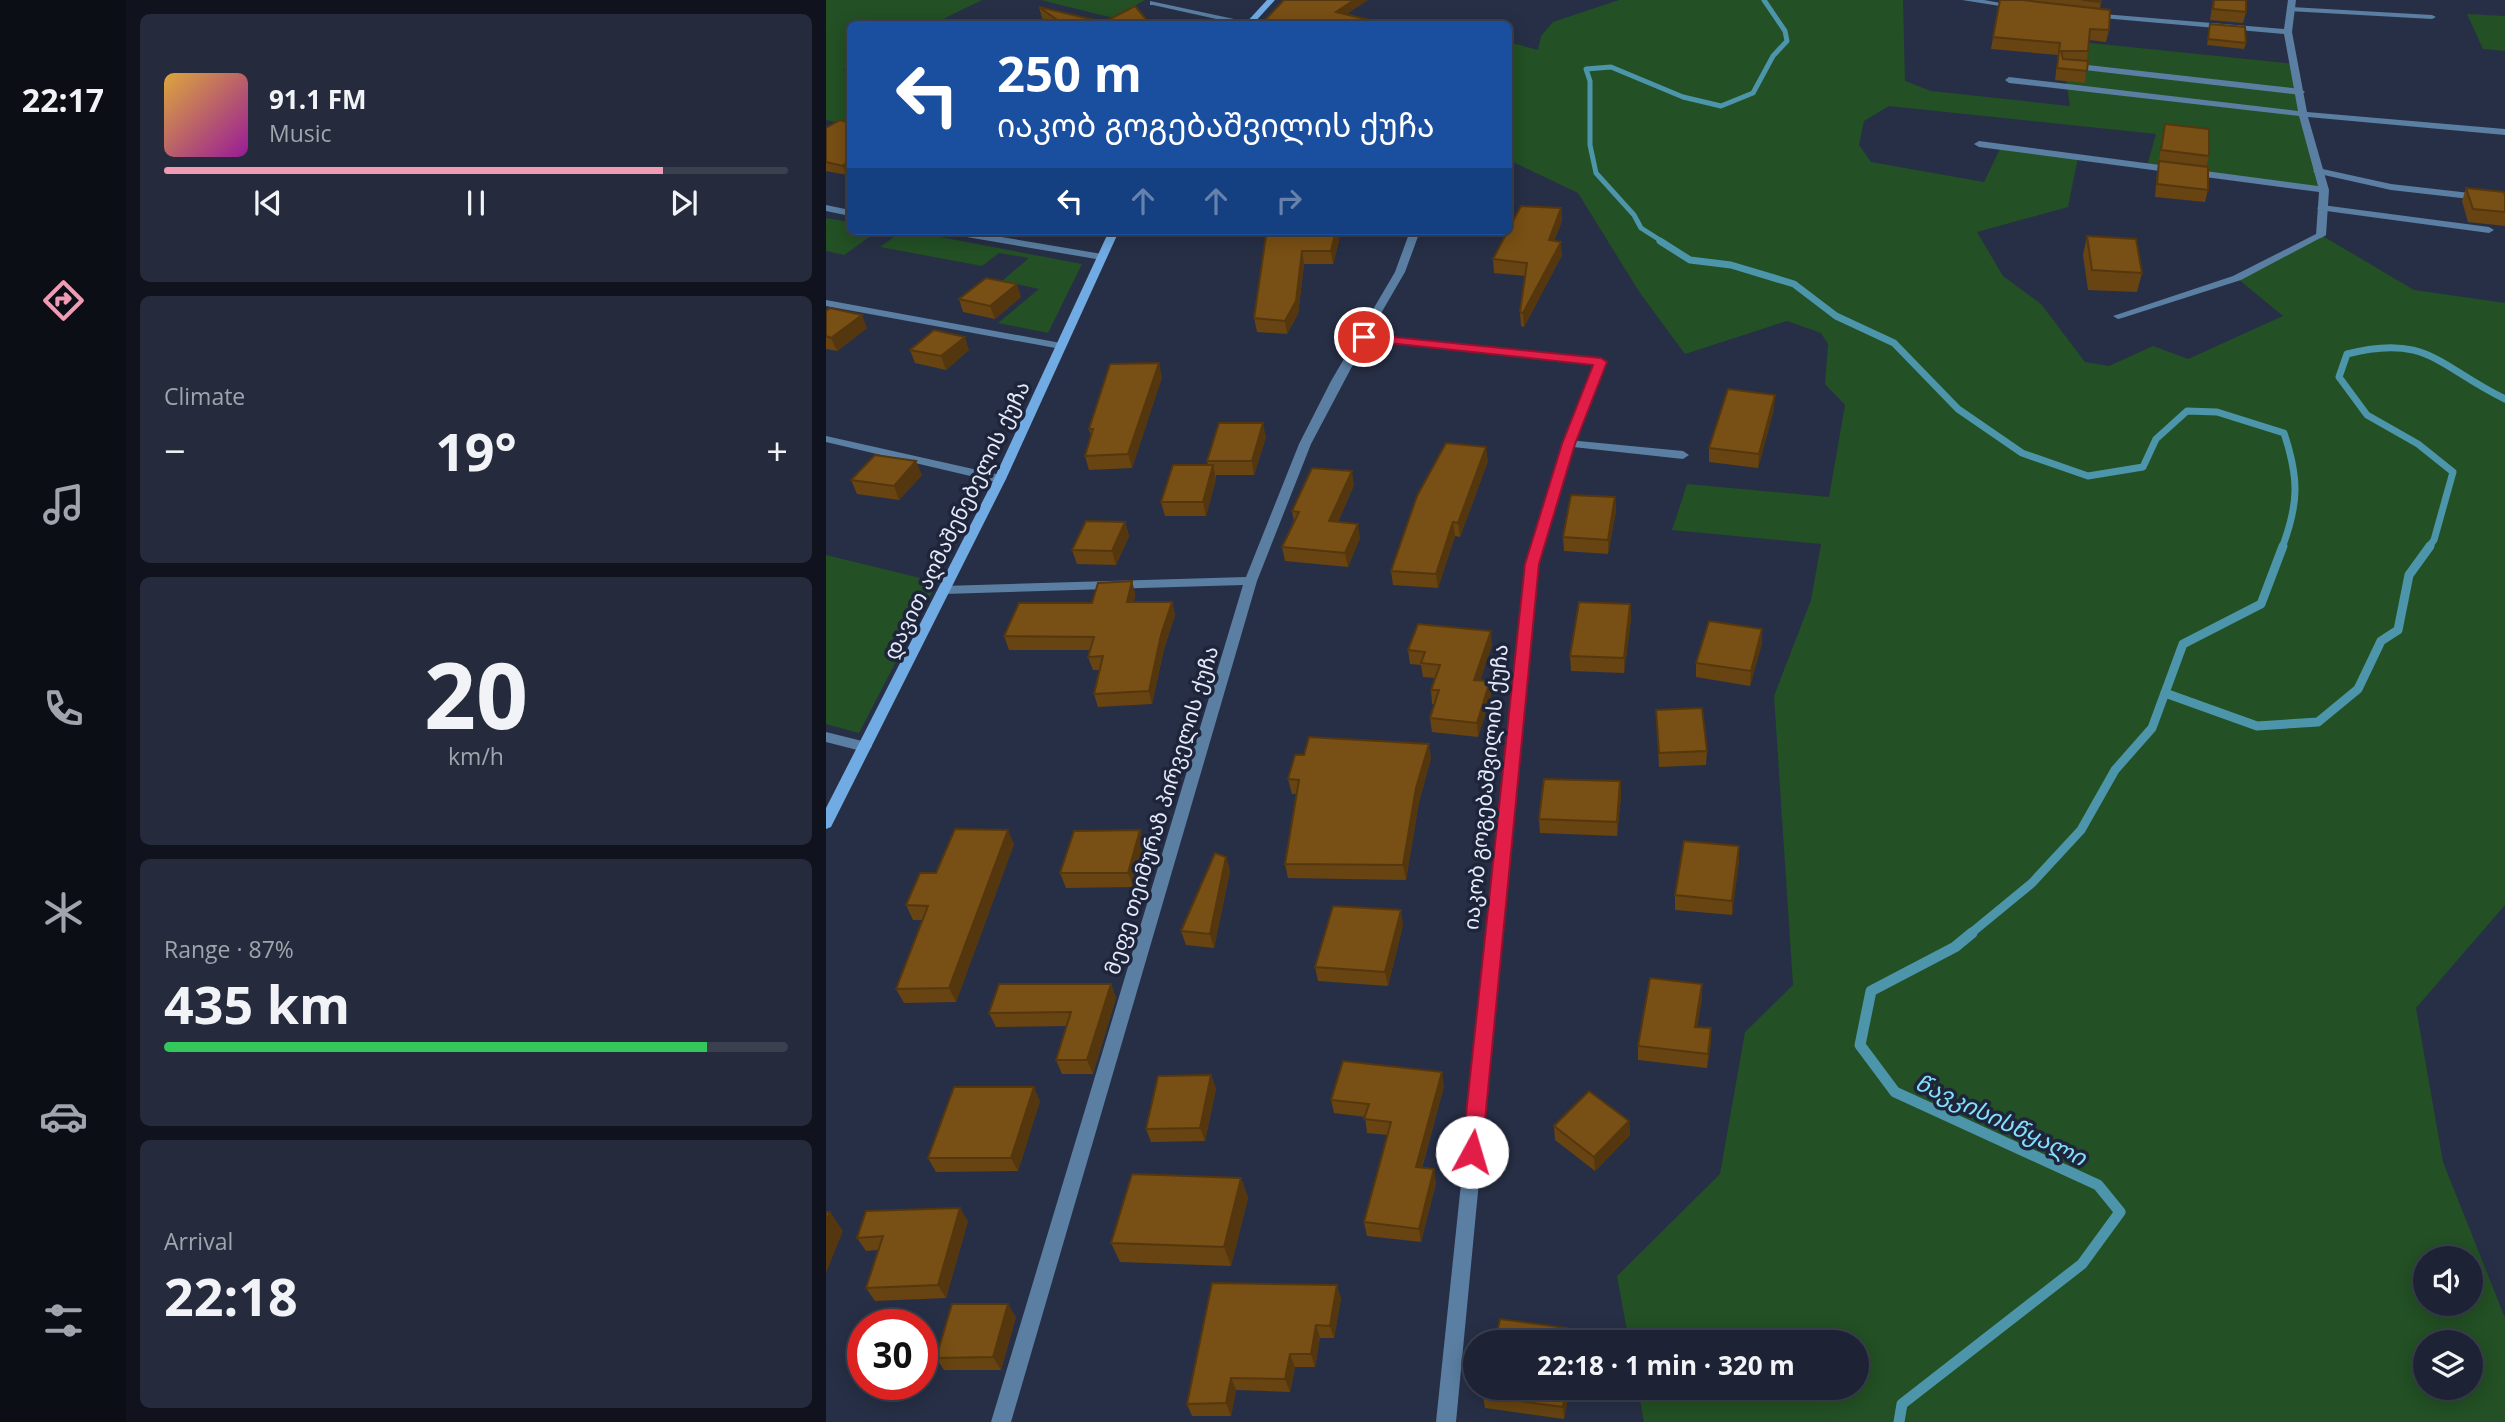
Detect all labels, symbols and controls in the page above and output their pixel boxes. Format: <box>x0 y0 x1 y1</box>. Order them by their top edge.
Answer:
text: 250 m <box>997 40 1142 106</box>
icon: left <box>882 49 973 140</box>
text: 22:17 <box>22 78 104 121</box>
text: 91.1 FM <box>269 81 367 117</box>
text: იაკობ გოგებაშვილის ქუჩა <box>997 103 1435 146</box>
text: Music <box>269 117 332 149</box>
icon: left <box>1051 182 1089 220</box>
icon: ahead <box>1124 182 1162 220</box>
icon: ahead <box>1197 182 1235 220</box>
icon: right <box>1270 182 1308 220</box>
icon: previous <box>249 184 287 222</box>
icon: pause <box>457 184 495 222</box>
icon: next <box>665 184 703 222</box>
icon: directions <box>39 276 88 325</box>
pin <box>1334 307 1394 367</box>
icon: arrive <box>1345 318 1383 356</box>
street label: დავით აღმაშენებელის ქუჩა <box>876 376 1036 664</box>
text: Climate <box>164 380 245 412</box>
text: 19° <box>435 415 517 486</box>
text: − <box>164 424 186 476</box>
text: + <box>766 424 788 476</box>
icon: music <box>39 480 88 529</box>
text: 20 <box>424 632 528 756</box>
street label: მეფე თეიმურაზ პირველის ქუჩა <box>1098 642 1224 978</box>
street label: იაკობ გოგებაშვილის ქუჩა <box>1456 643 1514 931</box>
icon: phone <box>39 684 88 733</box>
text: km/h <box>448 740 504 772</box>
icon: climate <box>39 888 88 937</box>
text: Range · 87% <box>164 933 294 965</box>
text: 435 km <box>164 968 350 1039</box>
water label: წავკისისწყალი <box>1910 1065 2092 1173</box>
icon: car <box>39 1092 88 1141</box>
position arrow <box>1435 1115 1509 1189</box>
text: Arrival <box>164 1225 233 1257</box>
map controls <box>2413 1246 2483 1400</box>
button: sound <box>2413 1246 2483 1316</box>
text: 22:18 <box>164 1260 298 1331</box>
icon: filters <box>39 1296 88 1345</box>
speed limit sign: 30 <box>847 1309 938 1400</box>
button: layers <box>2413 1330 2483 1400</box>
text: 22:18 · 1 min · 320 m <box>1537 1347 1795 1383</box>

